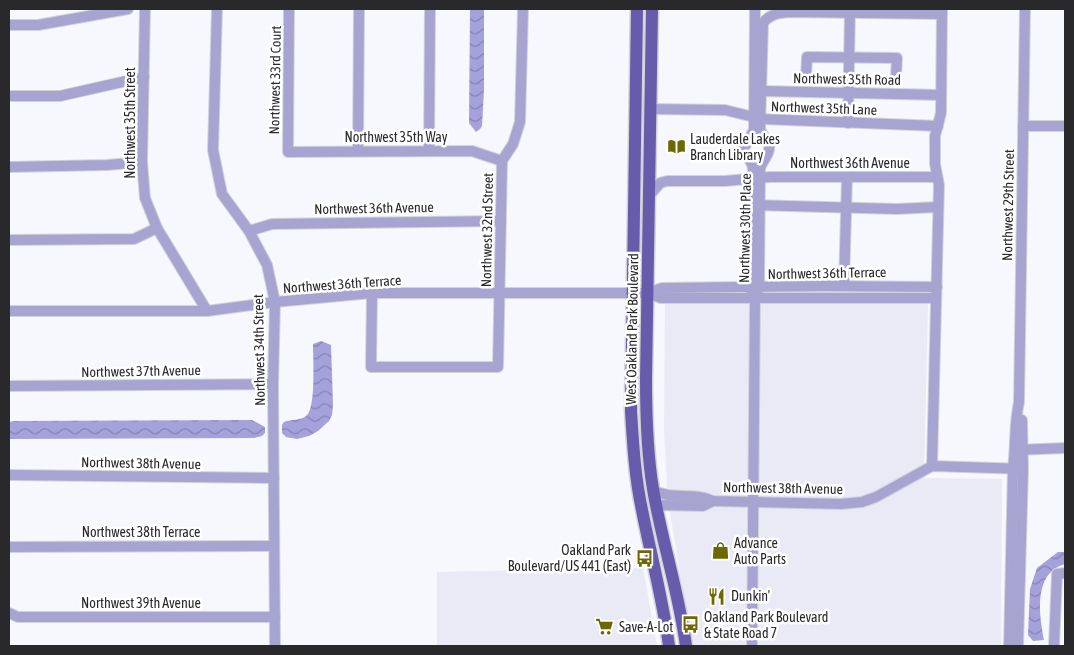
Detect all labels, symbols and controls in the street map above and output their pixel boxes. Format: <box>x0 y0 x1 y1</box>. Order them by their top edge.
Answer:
street label: Northwest 33rd Court <box>266 26 284 134</box>
street label: Northwest 35th Street <box>122 67 138 179</box>
street label: Northwest 35th Road <box>793 70 901 88</box>
street label: Northwest 35th Lane <box>771 98 877 118</box>
street label: Northwest 35th Way <box>344 129 448 145</box>
place label: Lauderdale Lakes Branch Library <box>690 131 780 163</box>
library icon: Lauderdale Lakes Branch Library <box>666 137 686 157</box>
street label: Northwest 29th Street <box>999 149 1017 261</box>
street label: Northwest 36th Avenue <box>790 155 910 171</box>
street label: Northwest 32nd Street <box>478 173 496 287</box>
street label: Northwest 30th Place <box>736 173 754 283</box>
street label: Northwest 36th Avenue <box>314 199 434 217</box>
street label: West Oakland Park Boulevard <box>623 253 641 405</box>
street label: Northwest 36th Terrace <box>768 264 886 282</box>
street label: Northwest 36th Terrace <box>282 272 402 296</box>
street label: Northwest 34th Street <box>250 294 268 406</box>
street label: Northwest 37th Avenue <box>81 362 201 380</box>
street label: Northwest 38th Avenue <box>81 454 201 472</box>
street label: Northwest 38th Avenue <box>723 479 843 497</box>
street label: Northwest 38th Terrace <box>82 524 200 540</box>
place label: Advance Auto Parts <box>734 535 786 567</box>
shop icon: Advance Auto Parts <box>710 541 730 561</box>
place label: Oakland Park Boulevard/US 441 (East) <box>508 542 631 574</box>
bus stop icon: Oakland Park Boulevard/US 441 (East) <box>635 548 655 568</box>
restaurant icon: Dunkin' <box>707 586 727 606</box>
place label: Dunkin' <box>731 588 770 604</box>
street label: Northwest 39th Avenue <box>81 595 201 611</box>
place label: Oakland Park Boulevard & State Road 7 <box>704 609 828 641</box>
bus stop icon: Oakland Park Boulevard & State Road 7 <box>680 615 700 635</box>
supermarket icon: Save-A-Lot <box>595 617 615 637</box>
place label: Save-A-Lot <box>619 619 673 635</box>

